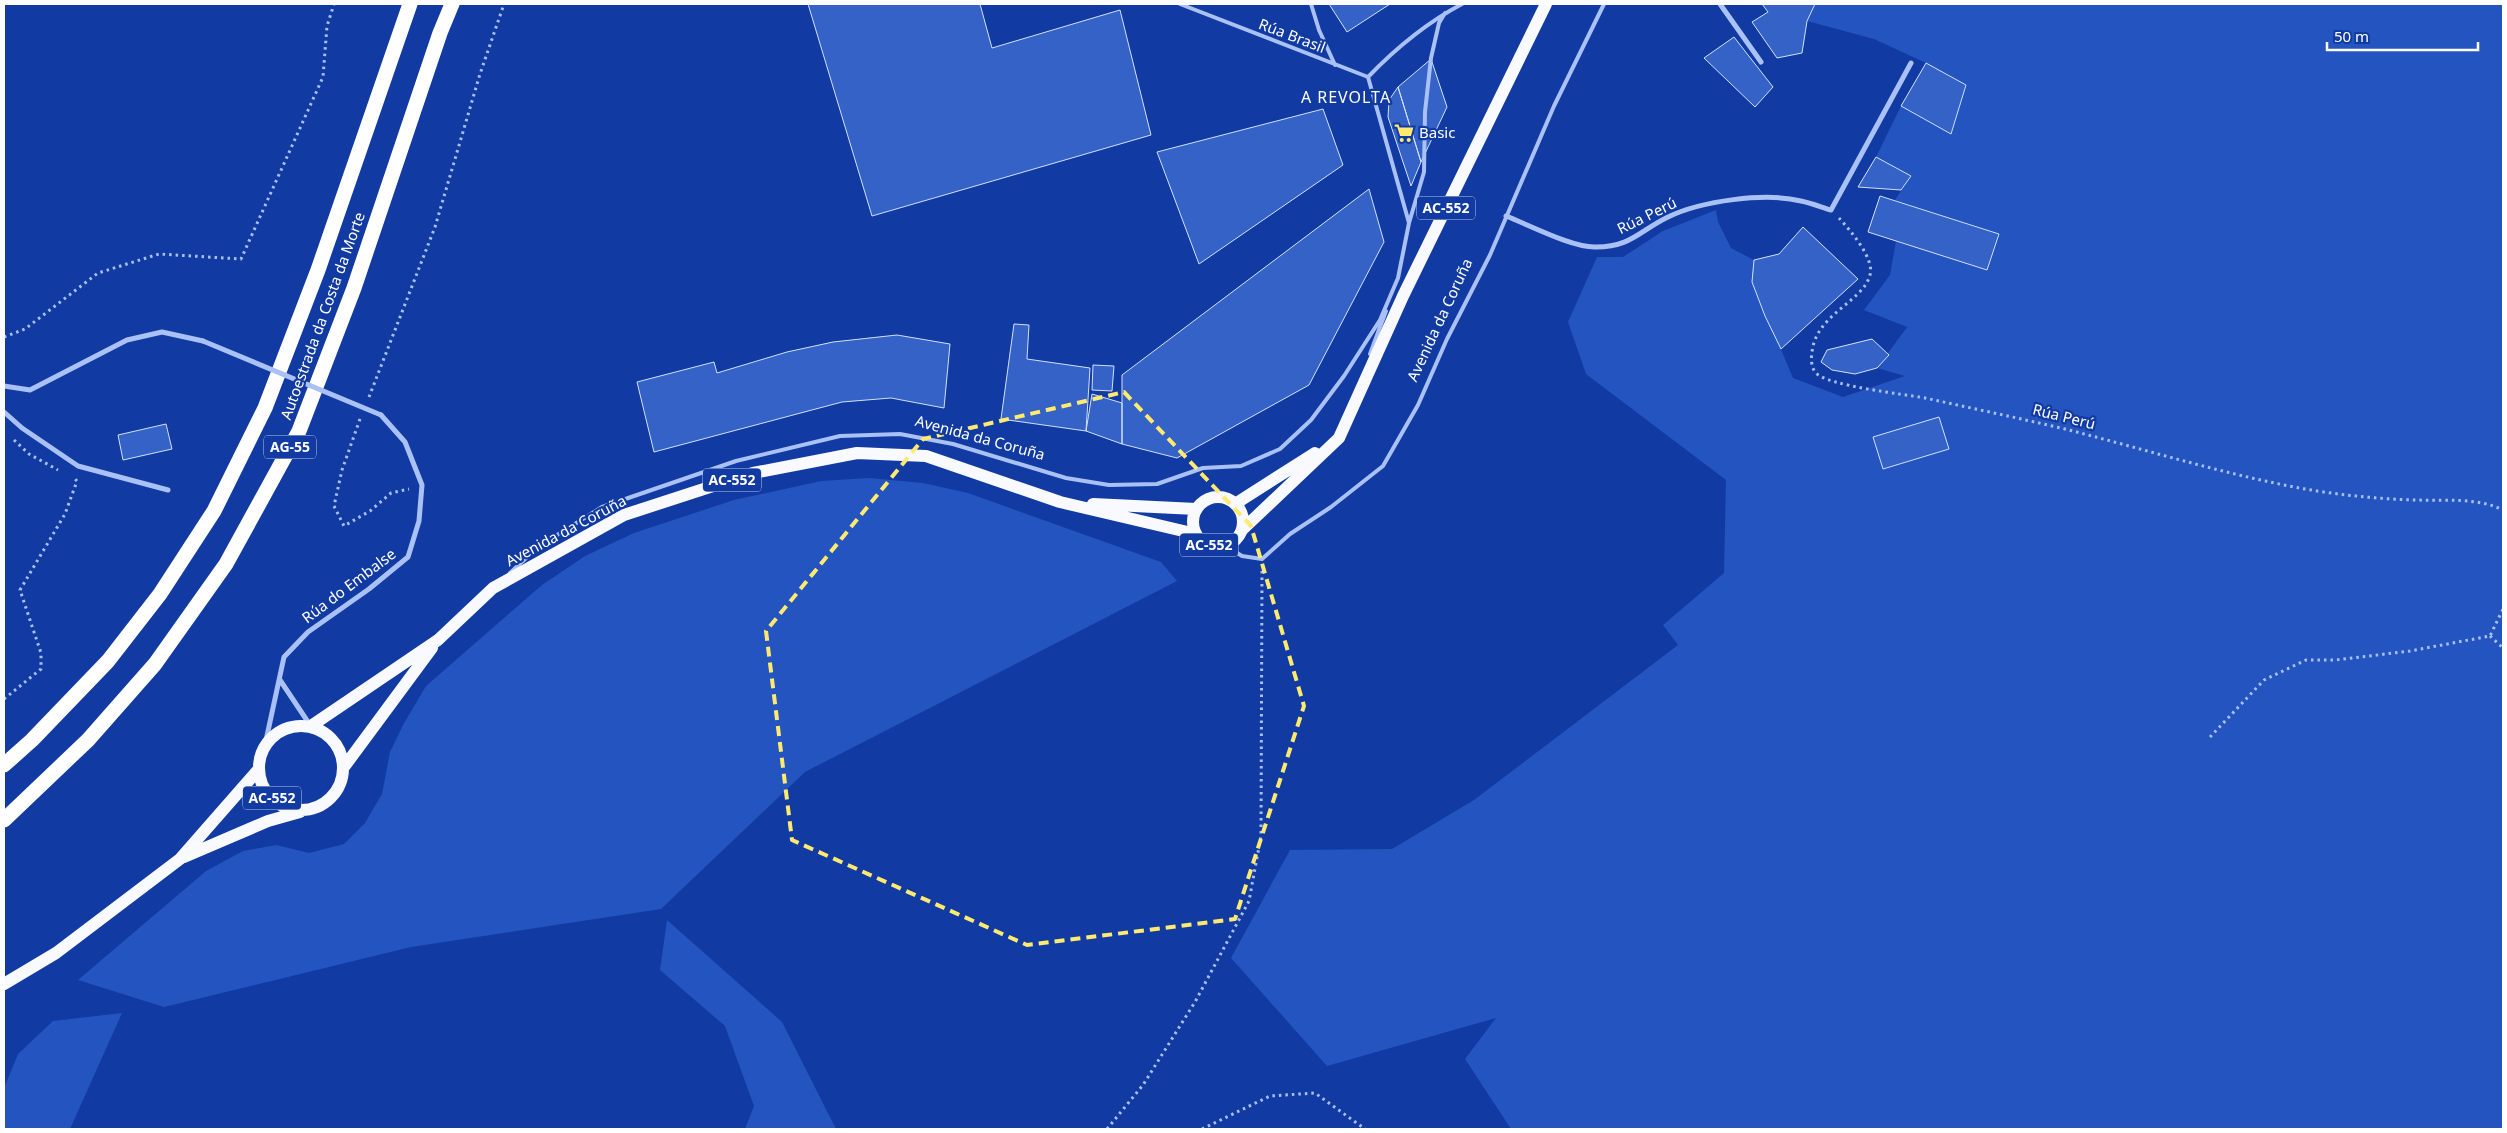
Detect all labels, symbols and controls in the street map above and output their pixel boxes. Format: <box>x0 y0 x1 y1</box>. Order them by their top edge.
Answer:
street label: Rúa Brasil <box>1256 13 1329 57</box>
scale bar <box>2327 20 2478 52</box>
text: 50 m <box>2334 26 2369 46</box>
district label: A REVOLTA <box>1301 86 1391 108</box>
supermarket icon: Basic <box>1393 122 1415 144</box>
place label: Basic <box>1419 122 1455 142</box>
street label: Rúa Perú <box>1613 192 1680 238</box>
road number: AC-552 <box>1417 197 1475 220</box>
street label: Autoestrada da Costa da Morte <box>275 209 369 422</box>
street label: Avenida da Coruña <box>1402 255 1476 384</box>
street label: Rúa Perú <box>2031 399 2098 433</box>
street label: Avenida da Coruña <box>913 410 1047 464</box>
road number: AG-55 <box>264 436 316 458</box>
road number: AC-552 <box>703 468 761 492</box>
street label: Avenida da Coruña <box>502 490 629 570</box>
road number: AC-552 <box>1180 534 1238 556</box>
street label: Rúa do Embalse <box>297 543 399 627</box>
road number: AC-552 <box>243 786 301 810</box>

